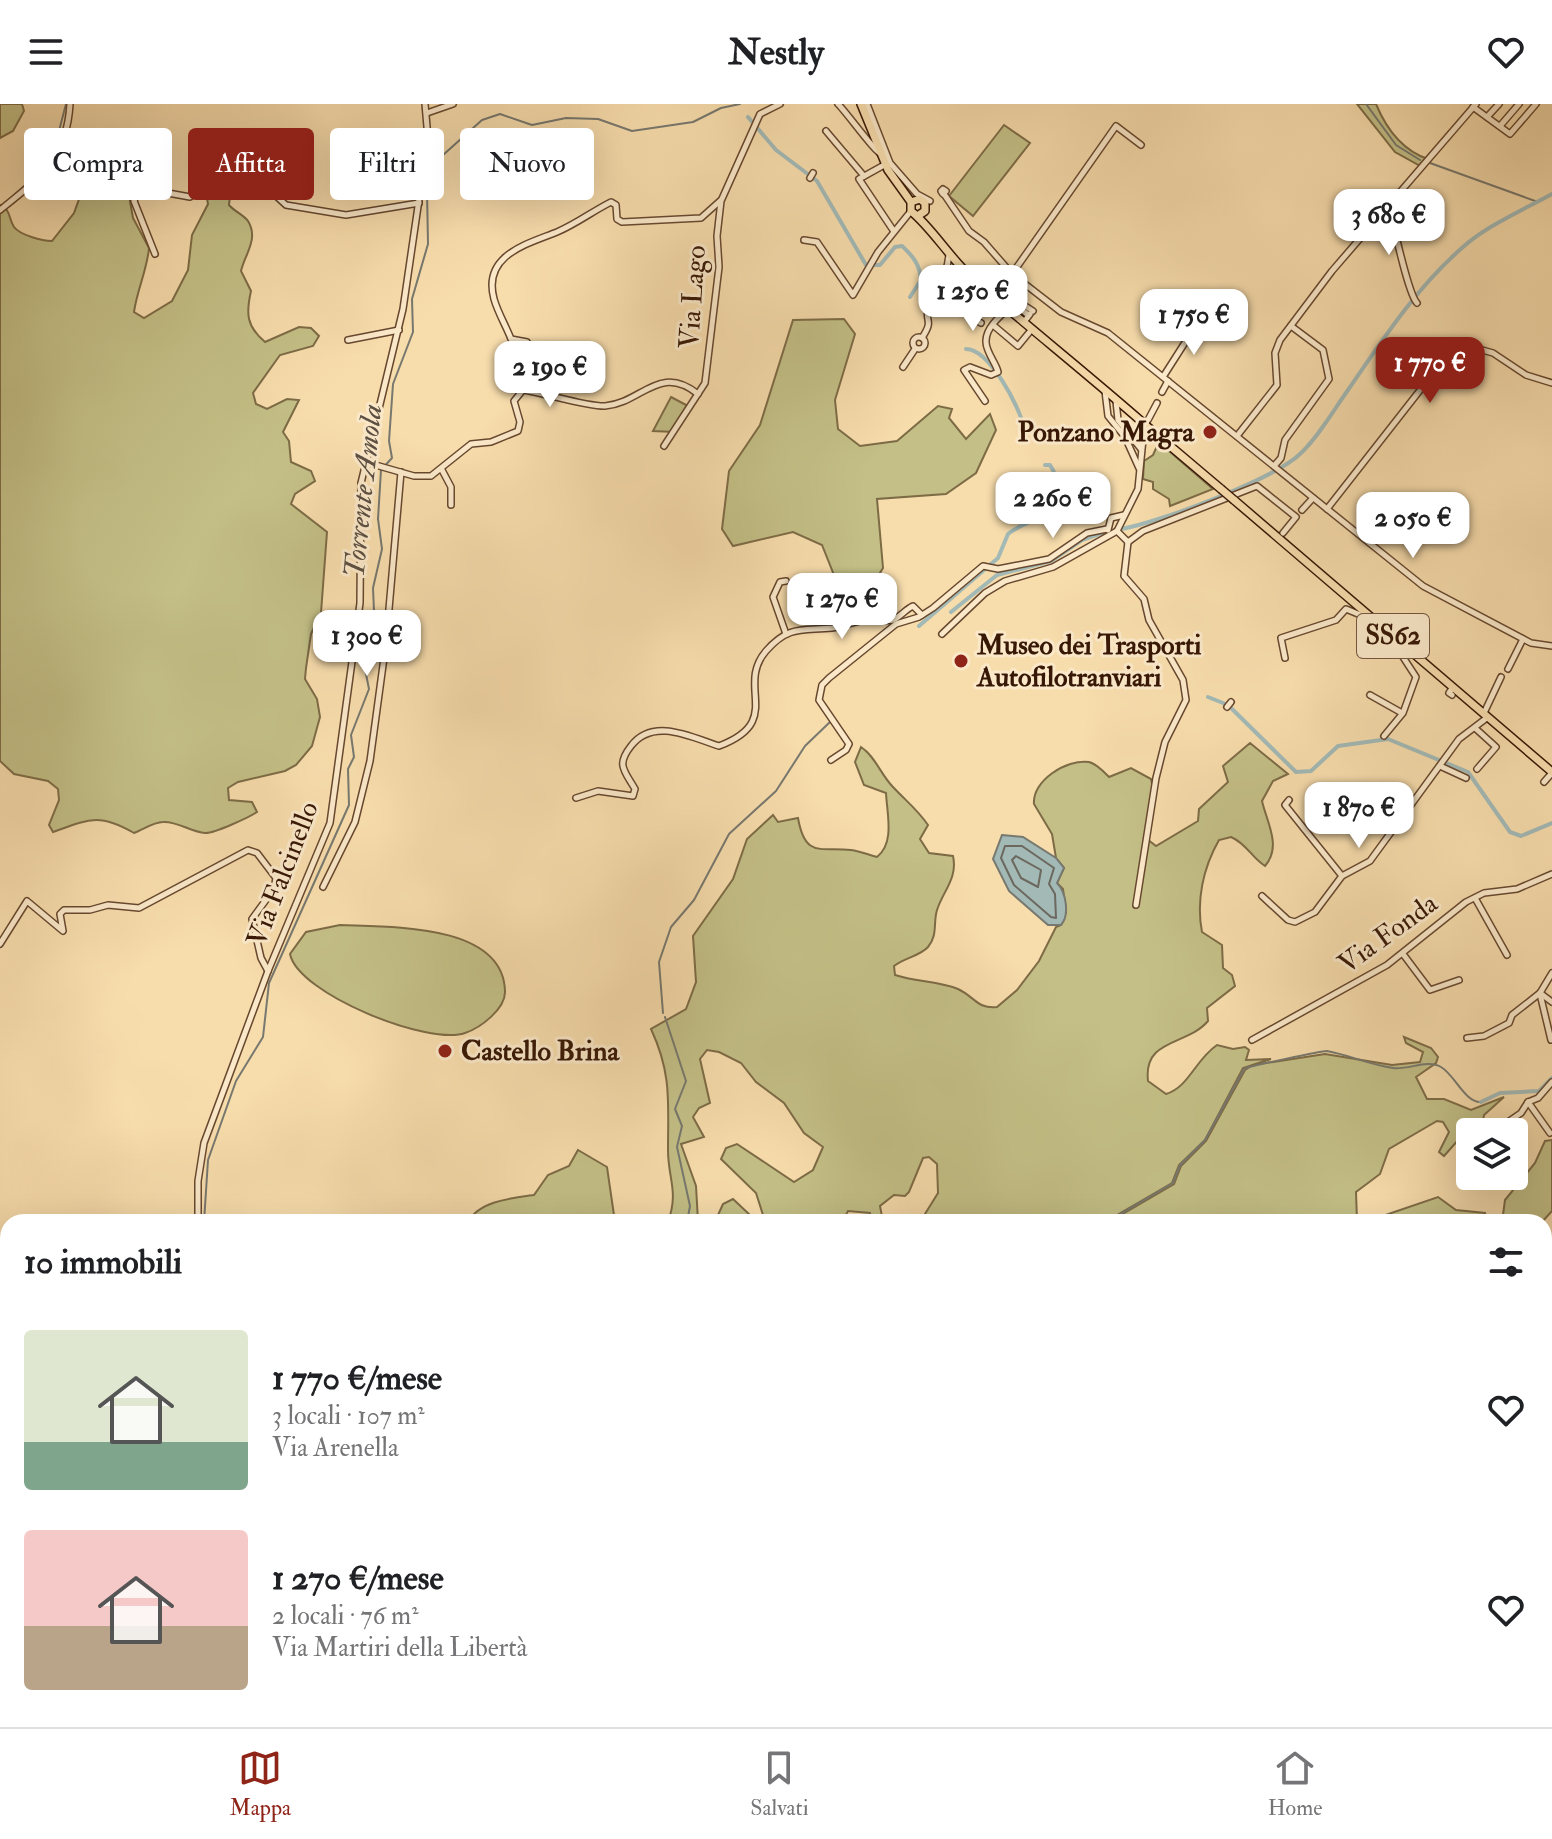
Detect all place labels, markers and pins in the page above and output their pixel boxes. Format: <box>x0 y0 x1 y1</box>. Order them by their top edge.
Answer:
pin: 3 680 € <box>1315 189 1463 257</box>
pin: 1 250 € <box>899 265 1047 333</box>
pin: 1 750 € <box>1120 289 1268 357</box>
pin: 1 770 € <box>1356 337 1504 405</box>
pin: 2 190 € <box>476 341 624 409</box>
place label: Ponzano Magra <box>1018 415 1195 450</box>
marker: Ponzano Magra <box>1201 423 1219 441</box>
pin: 2 260 € <box>979 472 1127 540</box>
pin: 2 050 € <box>1339 492 1487 560</box>
pin: 1 270 € <box>768 573 916 641</box>
pin: 1 300 € <box>293 610 441 678</box>
place label: Museo dei Trasporti Autofilotranviari <box>976 628 1202 695</box>
marker: Museo dei Trasporti Autofilotranviari <box>952 652 970 670</box>
pin: 1 870 € <box>1285 782 1433 850</box>
place label: Castello Brina <box>461 1034 620 1069</box>
marker: Castello Brina <box>436 1042 454 1060</box>

